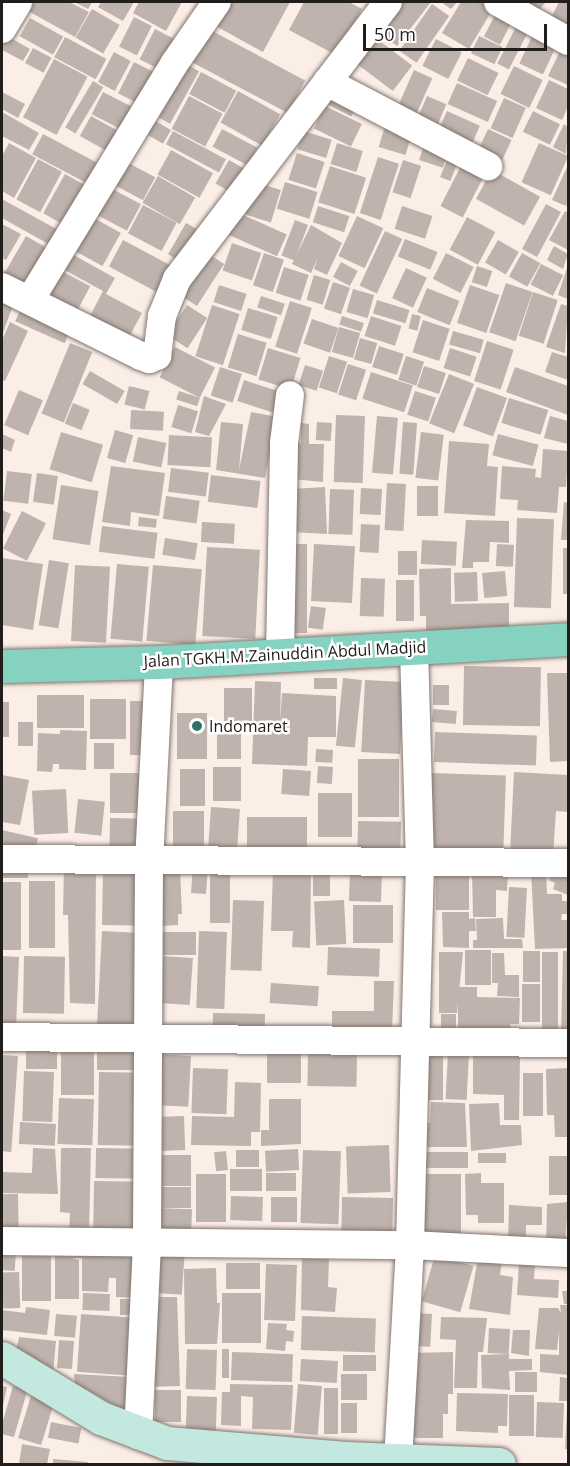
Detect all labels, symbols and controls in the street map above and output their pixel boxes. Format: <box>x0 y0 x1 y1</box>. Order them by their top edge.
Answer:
scale bar <box>366 12 550 50</box>
text: 50 m <box>374 22 416 46</box>
street label: Jalan TGKH.M.Zainuddin Abdul Madjid <box>143 637 427 671</box>
place label: Indomaret <box>209 716 288 736</box>
marker: Indomaret <box>190 719 204 733</box>

